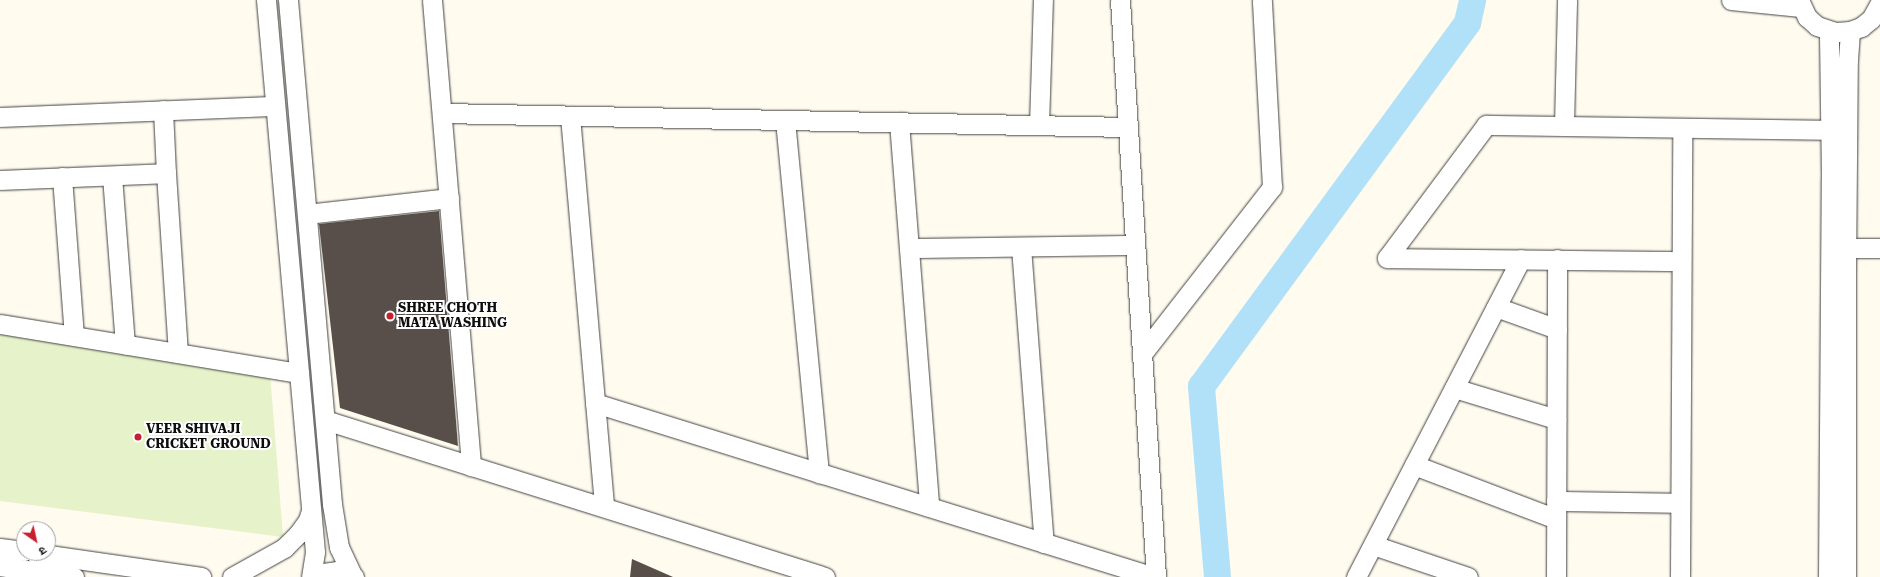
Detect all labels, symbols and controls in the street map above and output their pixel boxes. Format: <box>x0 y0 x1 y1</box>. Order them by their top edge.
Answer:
place label: SHREE CHOTH MATA WASHING <box>398 301 507 332</box>
marker: SHREE CHOTH MATA WASHING <box>385 311 395 321</box>
place label: VEER SHIVAJI CRICKET GROUND <box>146 422 271 453</box>
marker: VEER SHIVAJI CRICKET GROUND <box>133 432 143 442</box>
north arrow <box>16 521 56 561</box>
text: उ <box>36 543 49 558</box>

